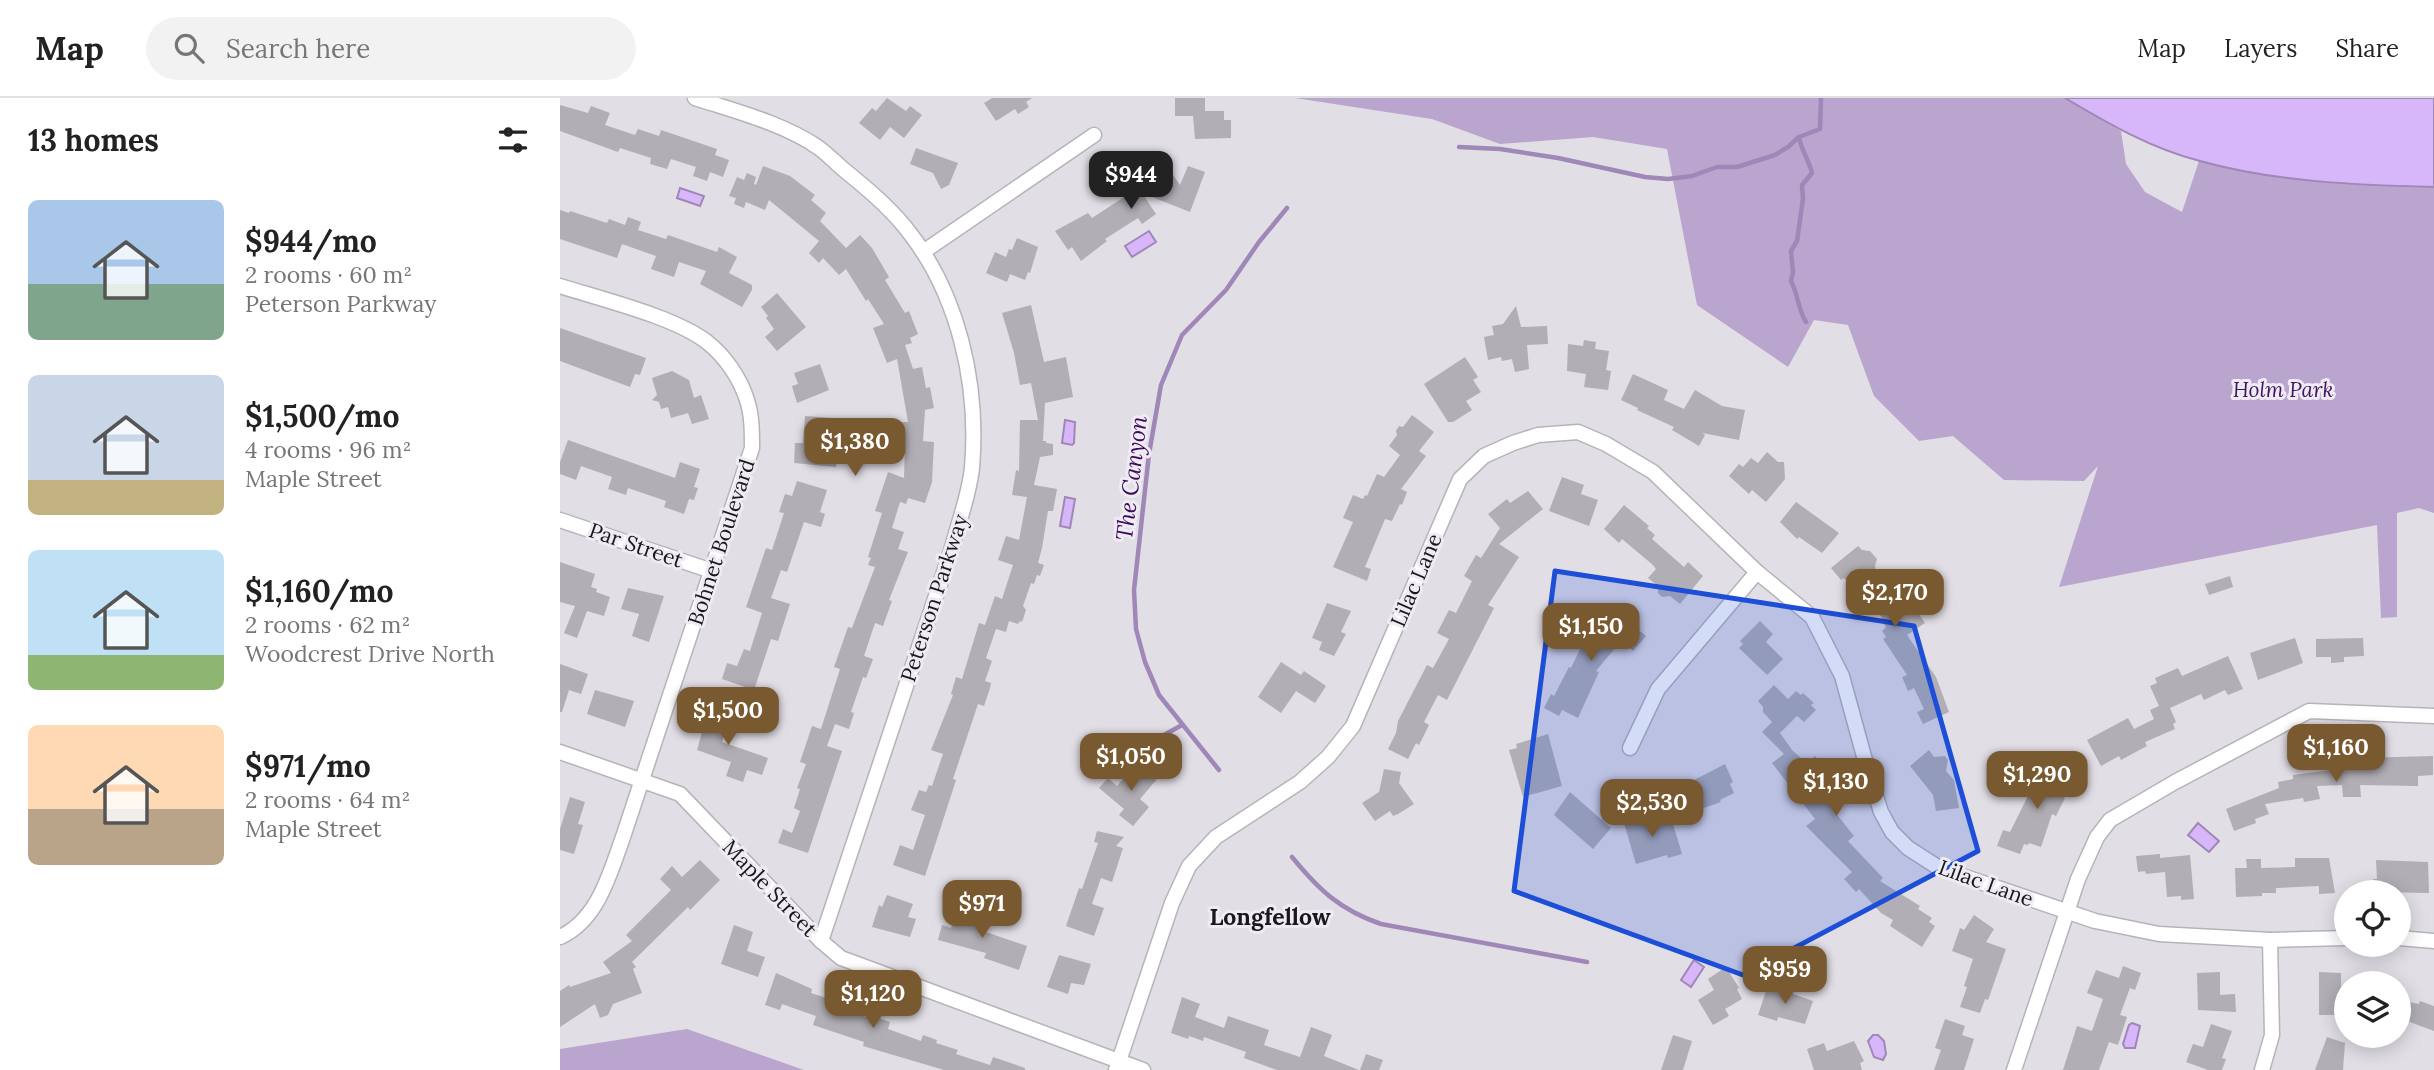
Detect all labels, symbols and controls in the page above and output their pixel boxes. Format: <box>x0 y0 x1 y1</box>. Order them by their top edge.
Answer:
search box <box>146 17 636 80</box>
text: Map <box>35 27 104 69</box>
icon: search <box>170 29 208 67</box>
text: Search here <box>226 32 370 65</box>
text: Map <box>2137 33 2186 64</box>
text: Layers <box>2224 33 2297 64</box>
text: Share <box>2335 33 2399 64</box>
text: 13 homes <box>28 121 159 159</box>
icon: filters <box>494 121 532 159</box>
pin: $944 <box>1090 152 1172 211</box>
text: $944 <box>1105 159 1157 188</box>
text: $944/mo <box>245 222 377 260</box>
icon: home <box>84 228 168 312</box>
text: 2 rooms · 60 m² <box>245 260 412 289</box>
text: Peterson Parkway <box>245 289 436 318</box>
park label: Holm Park <box>2233 376 2333 403</box>
text: $1,500/mo <box>245 397 399 435</box>
icon: home <box>84 403 168 487</box>
water label: The Canyon <box>1109 414 1153 542</box>
pin: $1,380 <box>798 418 912 478</box>
text: $1,380 <box>820 426 890 455</box>
text: 4 rooms · 96 m² <box>245 435 411 464</box>
street label: Bohnet Boulevard <box>681 455 761 629</box>
text: Maple Street <box>245 464 382 493</box>
street label: Peterson Parkway <box>894 511 974 685</box>
street label: Par Street <box>585 516 687 574</box>
street label: Lilac Lane <box>1384 529 1448 631</box>
pin: $2,170 <box>1838 570 1952 629</box>
text: $1,160/mo <box>245 572 394 610</box>
text: $2,170 <box>1862 577 1928 606</box>
icon: home <box>84 578 168 662</box>
pin: $1,150 <box>1534 603 1648 663</box>
text: 2 rooms · 62 m² <box>245 610 410 639</box>
text: $1,150 <box>1559 611 1624 640</box>
text: Woodcrest Drive North <box>245 639 495 668</box>
pin: $1,500 <box>671 688 785 747</box>
text: $1,500 <box>693 695 763 724</box>
pin: $1,160 <box>2279 724 2393 784</box>
text: $1,160 <box>2303 732 2369 761</box>
pin: $1,050 <box>1074 734 1188 793</box>
text: $1,050 <box>1096 741 1166 770</box>
text: $971/mo <box>245 747 371 785</box>
pin: $1,290 <box>1980 752 2094 811</box>
icon: home <box>84 753 168 837</box>
pin: $1,130 <box>1779 758 1893 818</box>
text: $1,290 <box>2003 759 2071 788</box>
text: $1,130 <box>1803 766 1869 795</box>
pin: $2,530 <box>1595 780 1709 839</box>
text: 2 rooms · 64 m² <box>245 785 410 814</box>
text: $2,530 <box>1616 787 1688 816</box>
text: Maple Street <box>245 814 382 843</box>
street label: Maple Street <box>717 834 824 943</box>
street label: Lilac Lane <box>1935 853 2037 913</box>
pin: $971 <box>941 880 1023 940</box>
map controls <box>2334 880 2411 1048</box>
button: locate <box>2334 880 2411 957</box>
text: $971 <box>959 888 1005 917</box>
district label: Longfellow <box>1209 902 1331 931</box>
pin: $959 <box>1744 946 1826 1006</box>
text: $959 <box>1759 954 1811 983</box>
pin: $1,120 <box>816 970 930 1030</box>
button: layers <box>2334 971 2411 1048</box>
text: $1,120 <box>841 978 905 1007</box>

